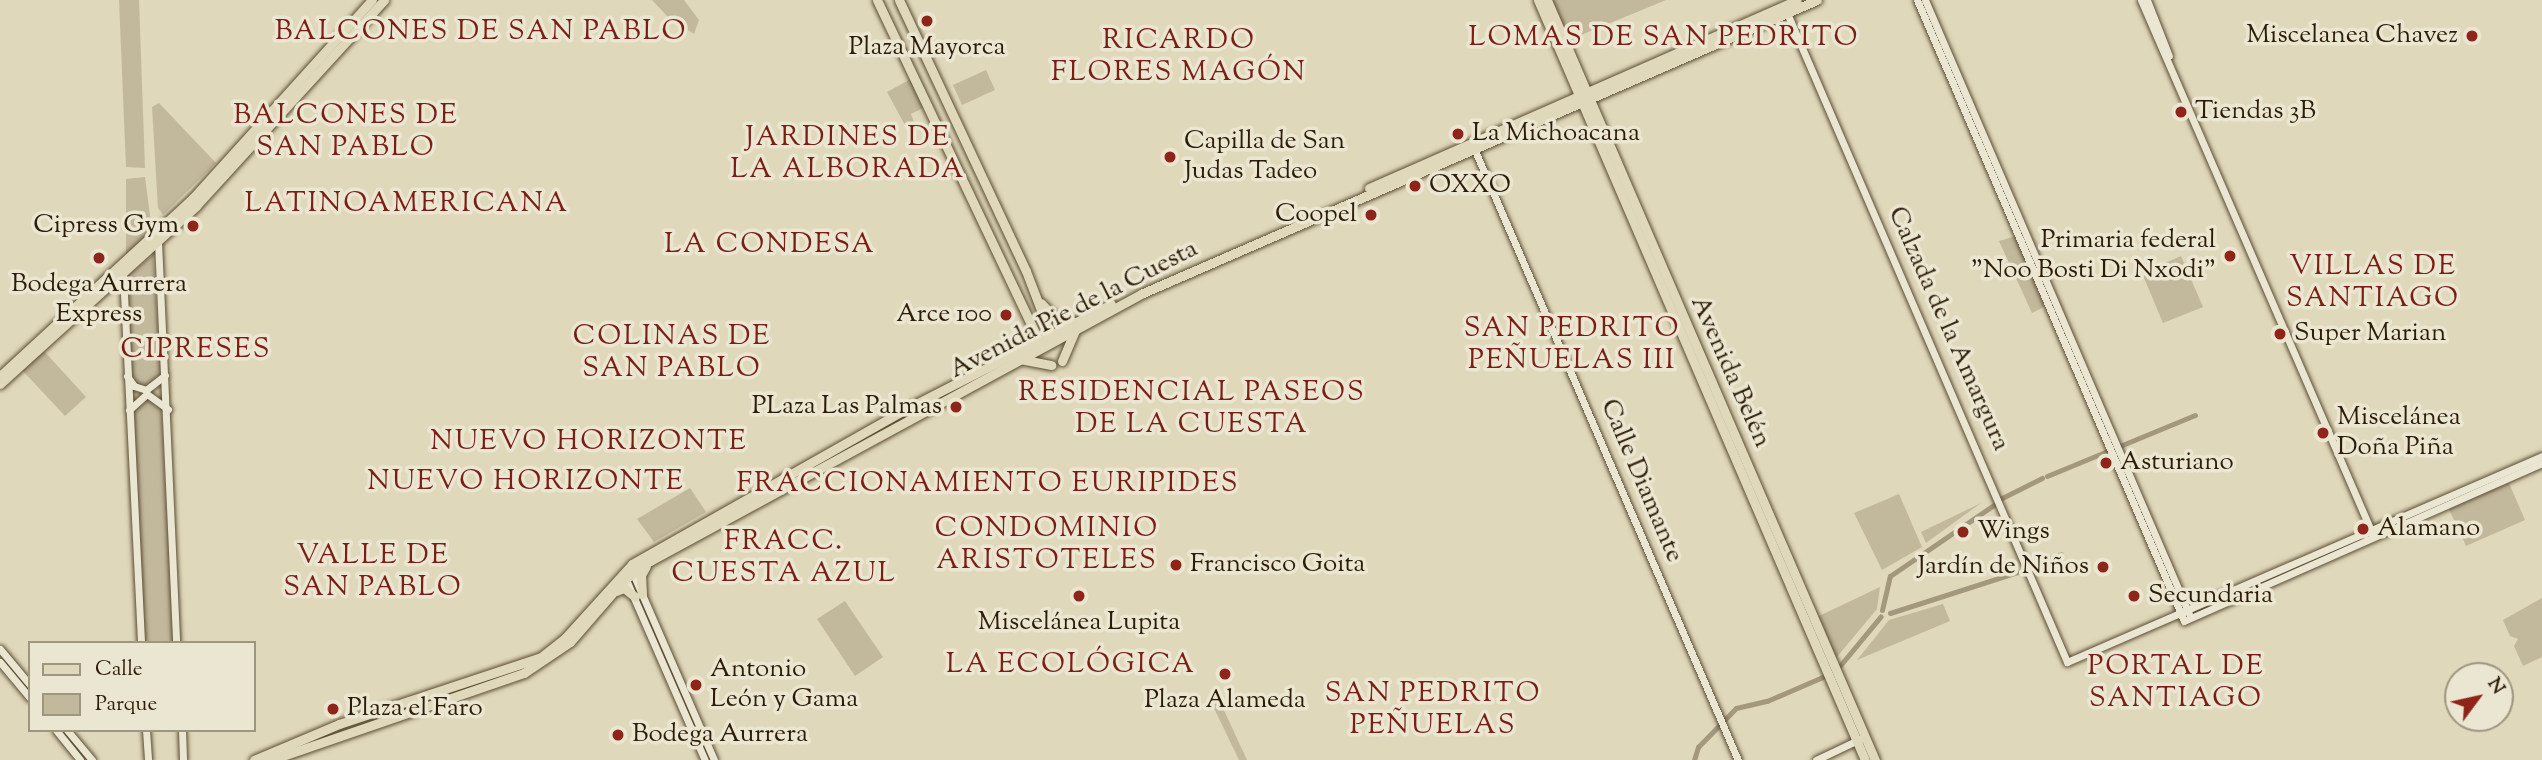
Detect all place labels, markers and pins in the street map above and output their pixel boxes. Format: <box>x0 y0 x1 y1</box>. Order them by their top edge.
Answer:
marker: Plaza Mayorca <box>919 13 935 29</box>
place label: Miscelanea Chavez <box>2246 20 2458 52</box>
marker: Miscelanea Chavez <box>2464 28 2480 44</box>
place label: Plaza Mayorca <box>849 32 1005 64</box>
place label: Tiendas 3B <box>2195 96 2316 128</box>
marker: Tiendas 3B <box>2173 104 2189 120</box>
place label: La Michoacana <box>1472 118 1640 150</box>
place label: Capilla de San Judas Tadeo <box>1184 126 1345 188</box>
marker: La Michoacana <box>1450 126 1466 142</box>
marker: Capilla de San Judas Tadeo <box>1162 149 1178 165</box>
place label: OXXO <box>1429 170 1511 202</box>
marker: OXXO <box>1407 178 1423 194</box>
place label: Coopel <box>1275 199 1357 231</box>
marker: Coopel <box>1363 207 1379 223</box>
place label: Cipress Gym <box>33 210 179 242</box>
marker: Cipress Gym <box>185 218 201 234</box>
place label: Primaria federal "Noo Bosti Di Nxodi" <box>1971 225 2216 286</box>
marker: Primaria federal "Noo Bosti Di Nxodi" <box>2222 248 2238 264</box>
marker: Bodega Aurrera Express <box>91 250 107 266</box>
place label: Bodega Aurrera Express <box>11 269 187 330</box>
place label: Arce 100 <box>896 299 992 331</box>
marker: Arce 100 <box>998 307 1014 323</box>
place label: Super Marian <box>2294 318 2446 350</box>
marker: Super Marian <box>2272 326 2288 342</box>
place label: PLaza Las Palmas <box>752 391 942 423</box>
marker: PLaza Las Palmas <box>948 399 964 415</box>
place label: Miscelánea Doña Piña <box>2337 402 2461 464</box>
marker: Miscelánea Doña Piña <box>2315 425 2331 441</box>
place label: Asturiano <box>2120 447 2234 479</box>
marker: Asturiano <box>2098 455 2114 471</box>
place label: Alamano <box>2377 513 2480 545</box>
place label: Wings <box>1977 516 2050 548</box>
marker: Alamano <box>2355 521 2371 537</box>
marker: Wings <box>1955 524 1971 540</box>
place label: Francisco Goita <box>1190 549 1365 581</box>
place label: Jardín de Niños <box>1917 551 2089 583</box>
marker: Francisco Goita <box>1168 557 1184 573</box>
marker: Jardín de Niños <box>2095 559 2111 575</box>
place label: Secundaria <box>2148 580 2273 612</box>
marker: Miscelánea Lupita <box>1071 588 1087 604</box>
marker: Secundaria <box>2126 588 2142 604</box>
place label: Miscelánea Lupita <box>978 607 1180 639</box>
place label: Antonio León y Gama <box>710 654 858 716</box>
marker: Plaza Alameda <box>1217 666 1233 682</box>
marker: Antonio León y Gama <box>688 677 704 693</box>
place label: Plaza Alameda <box>1144 685 1306 717</box>
place label: Plaza el Faro <box>347 693 483 725</box>
marker: Plaza el Faro <box>325 701 341 717</box>
place label: Bodega Aurrera <box>632 719 808 751</box>
marker: Bodega Aurrera <box>610 727 626 743</box>

